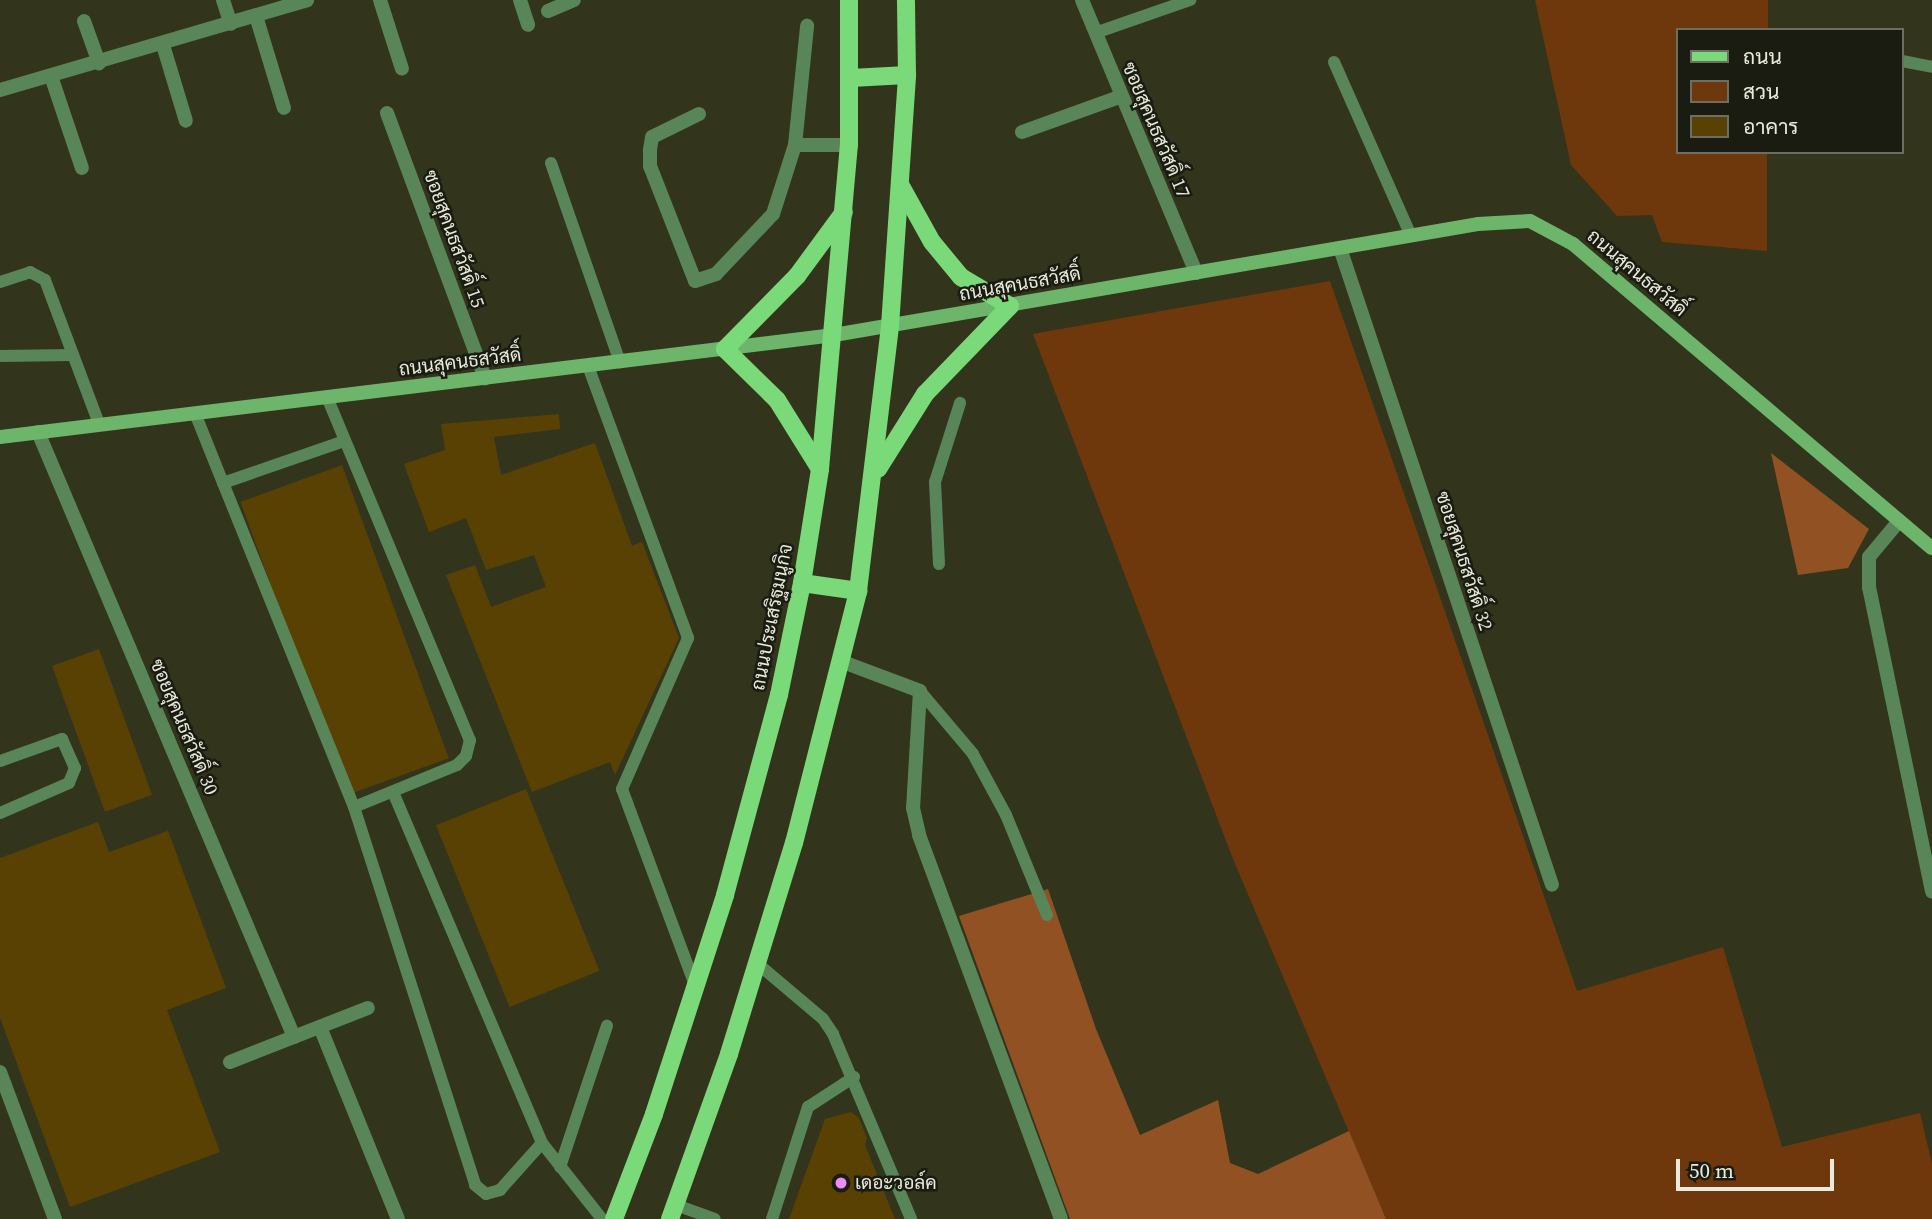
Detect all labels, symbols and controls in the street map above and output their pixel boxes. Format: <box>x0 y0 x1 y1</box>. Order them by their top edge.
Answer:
legend <box>1676 28 1904 154</box>
text: ถนน <box>1743 42 1782 71</box>
street label: ซอยสุคนธสวัสดิ์ 17 <box>1117 59 1195 201</box>
text: สวน <box>1743 77 1779 106</box>
text: อาคาร <box>1743 112 1799 141</box>
street label: ซอยสุคนธสวัสดิ์ 15 <box>418 167 490 311</box>
street label: ถนนสุคนธสวัสดิ์ <box>1583 225 1691 321</box>
street label: ถนนสุคนธสวัสดิ์ <box>957 262 1083 306</box>
street label: ถนนสุคนธสวัสดิ์ <box>398 343 522 381</box>
street label: ซอยสุคนธสวัสดิ์ 32 <box>1431 489 1497 633</box>
street label: ถนนประเสริฐมนูกิจ <box>747 542 797 692</box>
street label: ซอยสุคนธสวัสดิ์ 30 <box>145 656 223 798</box>
scale bar <box>1680 1146 1838 1190</box>
text: 50 m <box>1689 1156 1734 1185</box>
place label: เดอะวอล์ค <box>855 1172 937 1194</box>
marker: เดอะวอล์ค <box>833 1175 849 1191</box>

